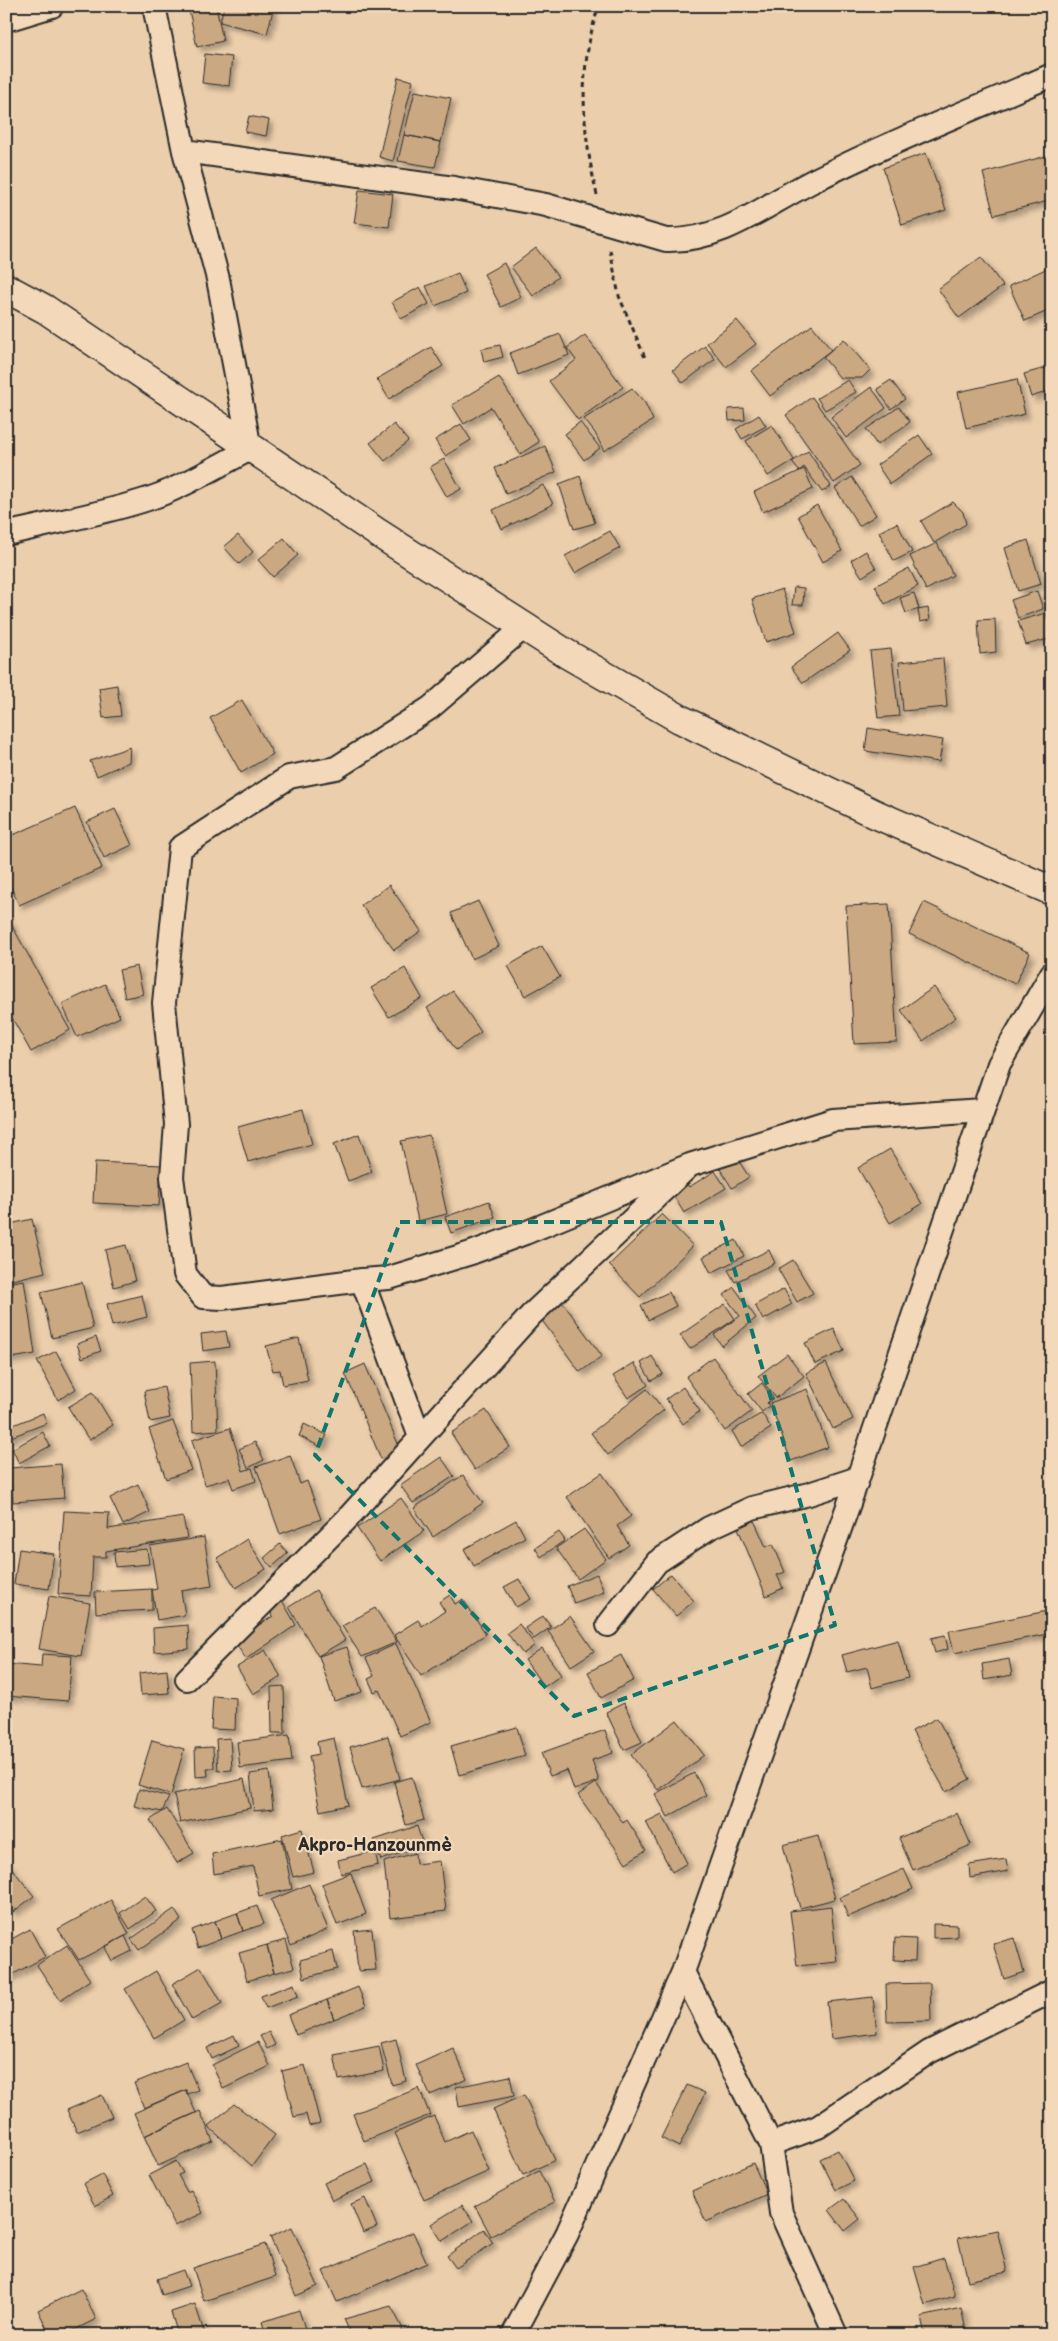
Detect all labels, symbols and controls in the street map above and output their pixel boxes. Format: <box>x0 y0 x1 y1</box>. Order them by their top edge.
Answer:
district label: Akpro-Hanzounmè <box>297 1835 452 1856</box>

